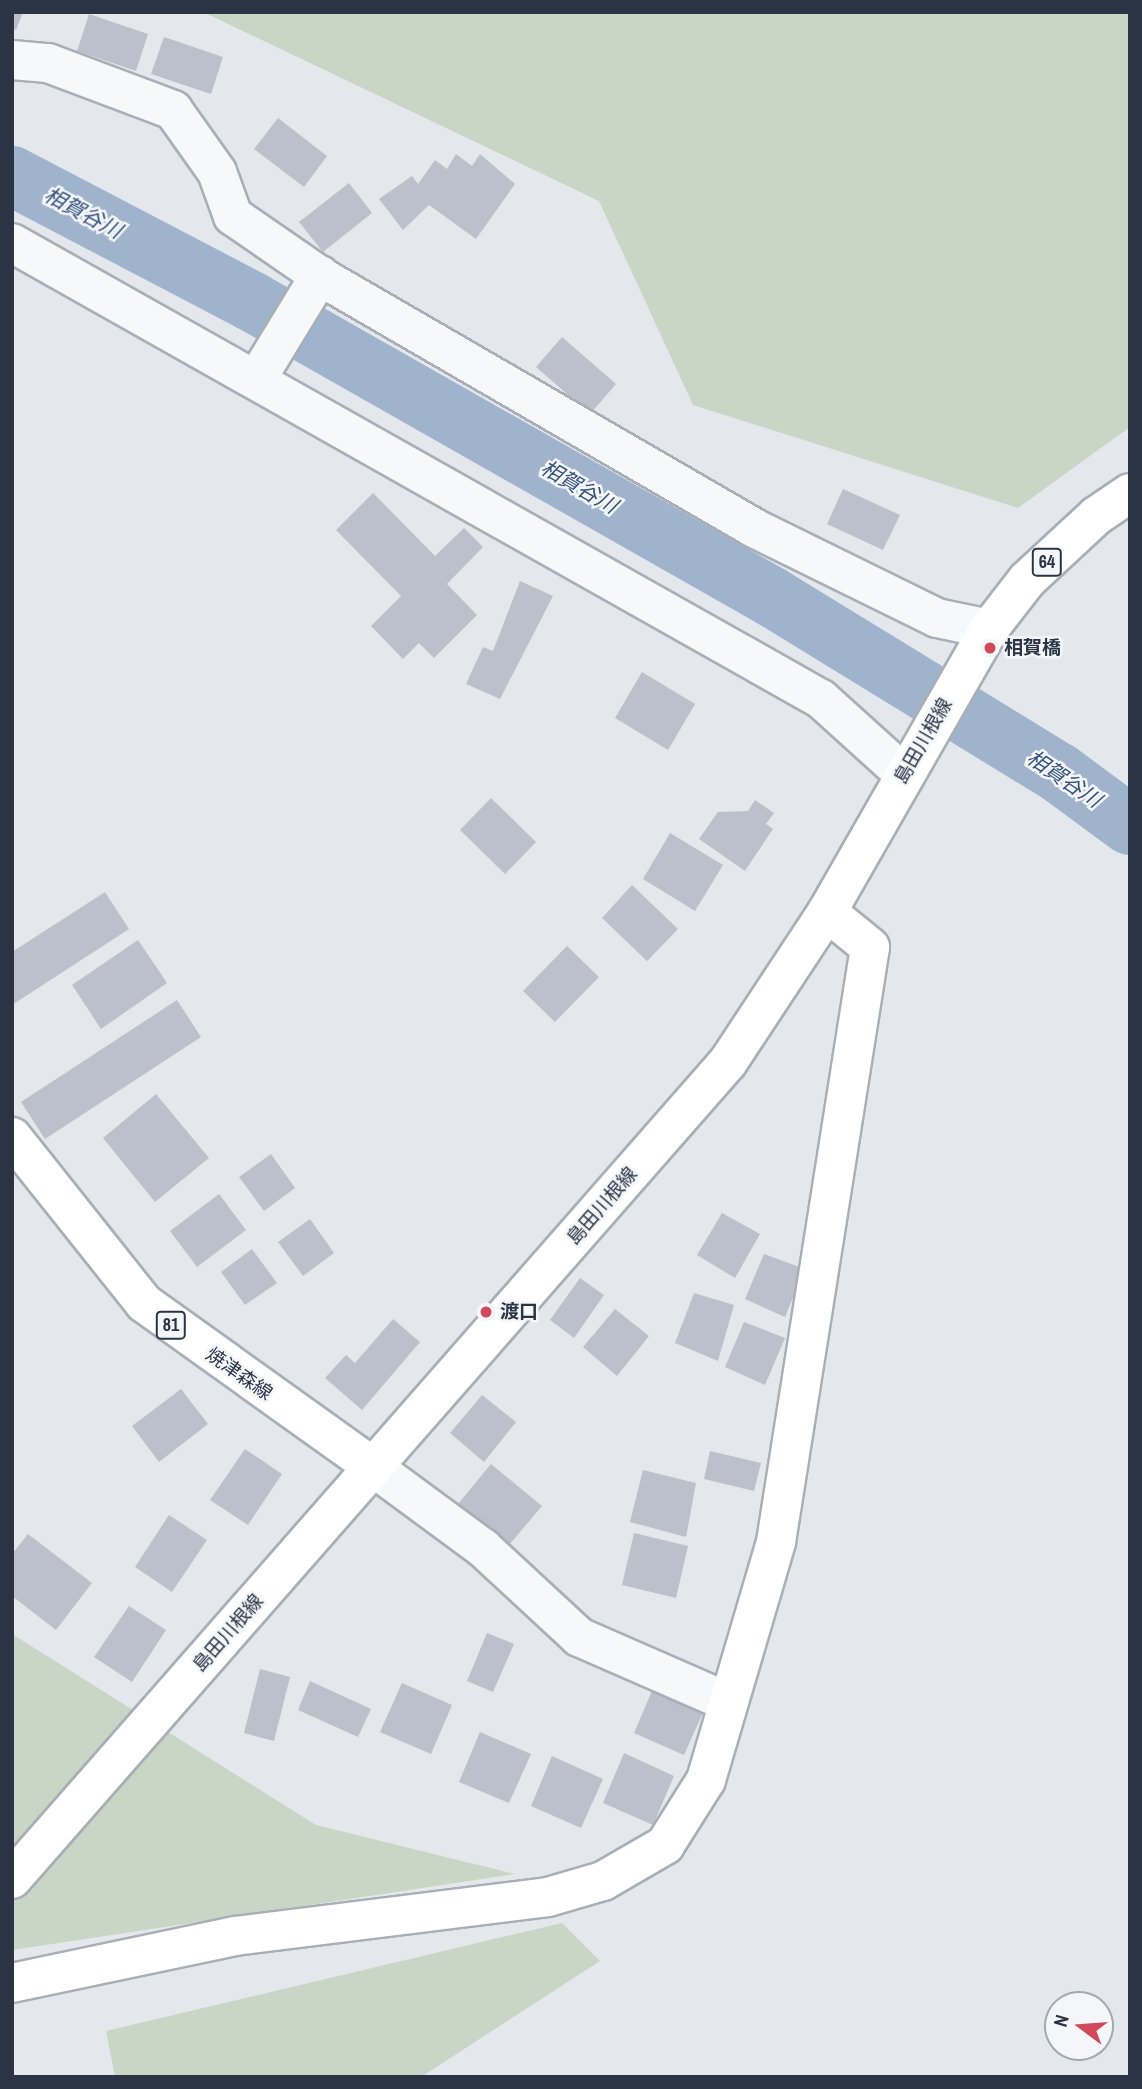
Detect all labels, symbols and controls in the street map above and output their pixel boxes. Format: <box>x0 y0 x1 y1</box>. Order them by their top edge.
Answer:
water label: 相賀谷川 <box>40 182 126 244</box>
water label: 相賀谷川 <box>536 455 622 519</box>
road number: 64 <box>1031 548 1063 576</box>
place label: 相賀橋 <box>1004 637 1061 659</box>
marker: 相賀橋 <box>982 640 998 656</box>
street label: 島田川根線 <box>889 694 957 788</box>
water label: 相賀谷川 <box>1022 745 1106 813</box>
street label: 島田川根線 <box>562 1163 642 1249</box>
place label: 渡口 <box>500 1301 538 1323</box>
marker: 渡口 <box>478 1304 494 1320</box>
road number: 81 <box>155 1310 187 1340</box>
street label: 焼津森線 <box>201 1343 277 1405</box>
street label: 島田川根線 <box>188 1590 268 1676</box>
north arrow <box>1044 1991 1114 2061</box>
text: N <box>1047 2012 1075 2030</box>

